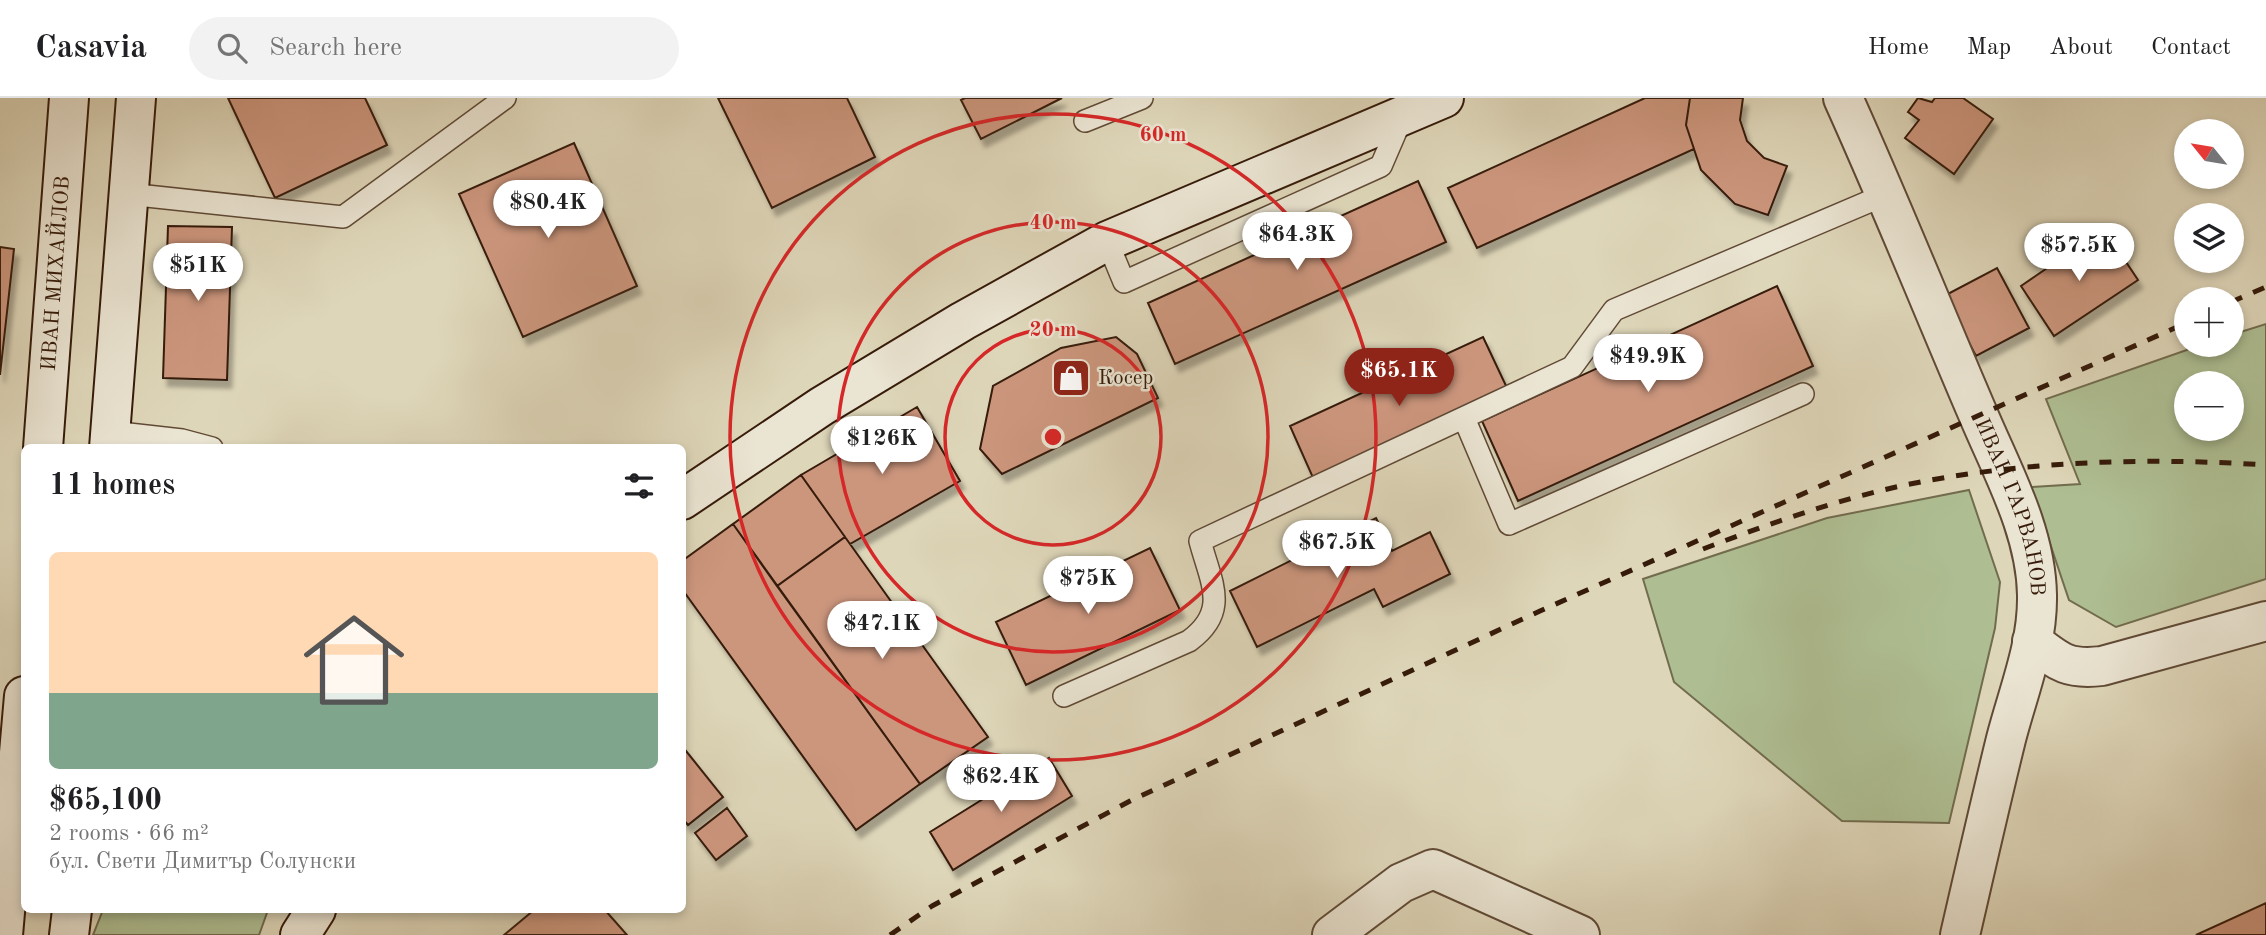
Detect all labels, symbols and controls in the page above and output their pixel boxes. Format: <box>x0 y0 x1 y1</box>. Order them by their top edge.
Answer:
search box <box>189 17 679 80</box>
icon: search <box>213 29 251 67</box>
text: Casavia <box>35 32 147 65</box>
text: Search here <box>269 35 402 61</box>
text: Home <box>1868 36 1929 60</box>
text: Map <box>1967 36 2011 60</box>
text: About <box>2049 36 2113 60</box>
text: Contact <box>2151 36 2231 60</box>
north arrow <box>2174 119 2244 189</box>
map controls <box>2174 119 2244 441</box>
text: 60 m <box>1139 125 1187 146</box>
street label: ИВАН МИХАЙЛОВ <box>38 175 74 372</box>
pin: $80.4K <box>491 180 605 240</box>
text: $80.4K <box>509 191 587 214</box>
button: layers <box>2174 203 2244 273</box>
pin: $64.3K <box>1240 212 1354 272</box>
text: 40 m <box>1029 213 1077 234</box>
text: $64.3K <box>1258 223 1336 246</box>
pin: $57.5K <box>2022 223 2136 283</box>
text: $57.5K <box>2040 234 2118 257</box>
pin: $51K <box>157 244 239 303</box>
text: $51K <box>169 254 227 277</box>
button: + <box>2174 287 2244 357</box>
text: 20 m <box>1029 320 1077 341</box>
pin: $49.9K <box>1591 334 1705 394</box>
text: $49.9K <box>1609 345 1687 368</box>
pin: $65.1K <box>1342 348 1456 408</box>
shop icon: Косер <box>1050 357 1092 399</box>
text: $65.1K <box>1360 359 1438 382</box>
place label: Косер <box>1098 368 1153 389</box>
button: − <box>2174 371 2244 441</box>
street label: ИВАН ГАРВАНОВ <box>1971 415 2048 596</box>
pin: $126K <box>833 416 931 476</box>
centre of rings <box>1041 425 1065 449</box>
text: $126K <box>846 427 918 450</box>
icon: filters <box>620 467 658 505</box>
text: 11 homes <box>49 471 175 501</box>
pin: $67.5K <box>1280 520 1394 580</box>
text: $67.5K <box>1298 531 1376 554</box>
pin: $75K <box>1047 556 1129 616</box>
text: $75K <box>1059 567 1117 590</box>
icon: home <box>291 597 417 723</box>
pin: $47.1K <box>825 602 939 661</box>
text: $47.1K <box>843 612 921 635</box>
pin: $62.4K <box>944 754 1058 814</box>
text: $62.4K <box>962 765 1040 788</box>
text: $65,100 <box>49 786 162 816</box>
text: 2 rooms · 66 m² <box>49 822 209 845</box>
text: бул. Свети Димитър Солунски <box>49 850 356 873</box>

